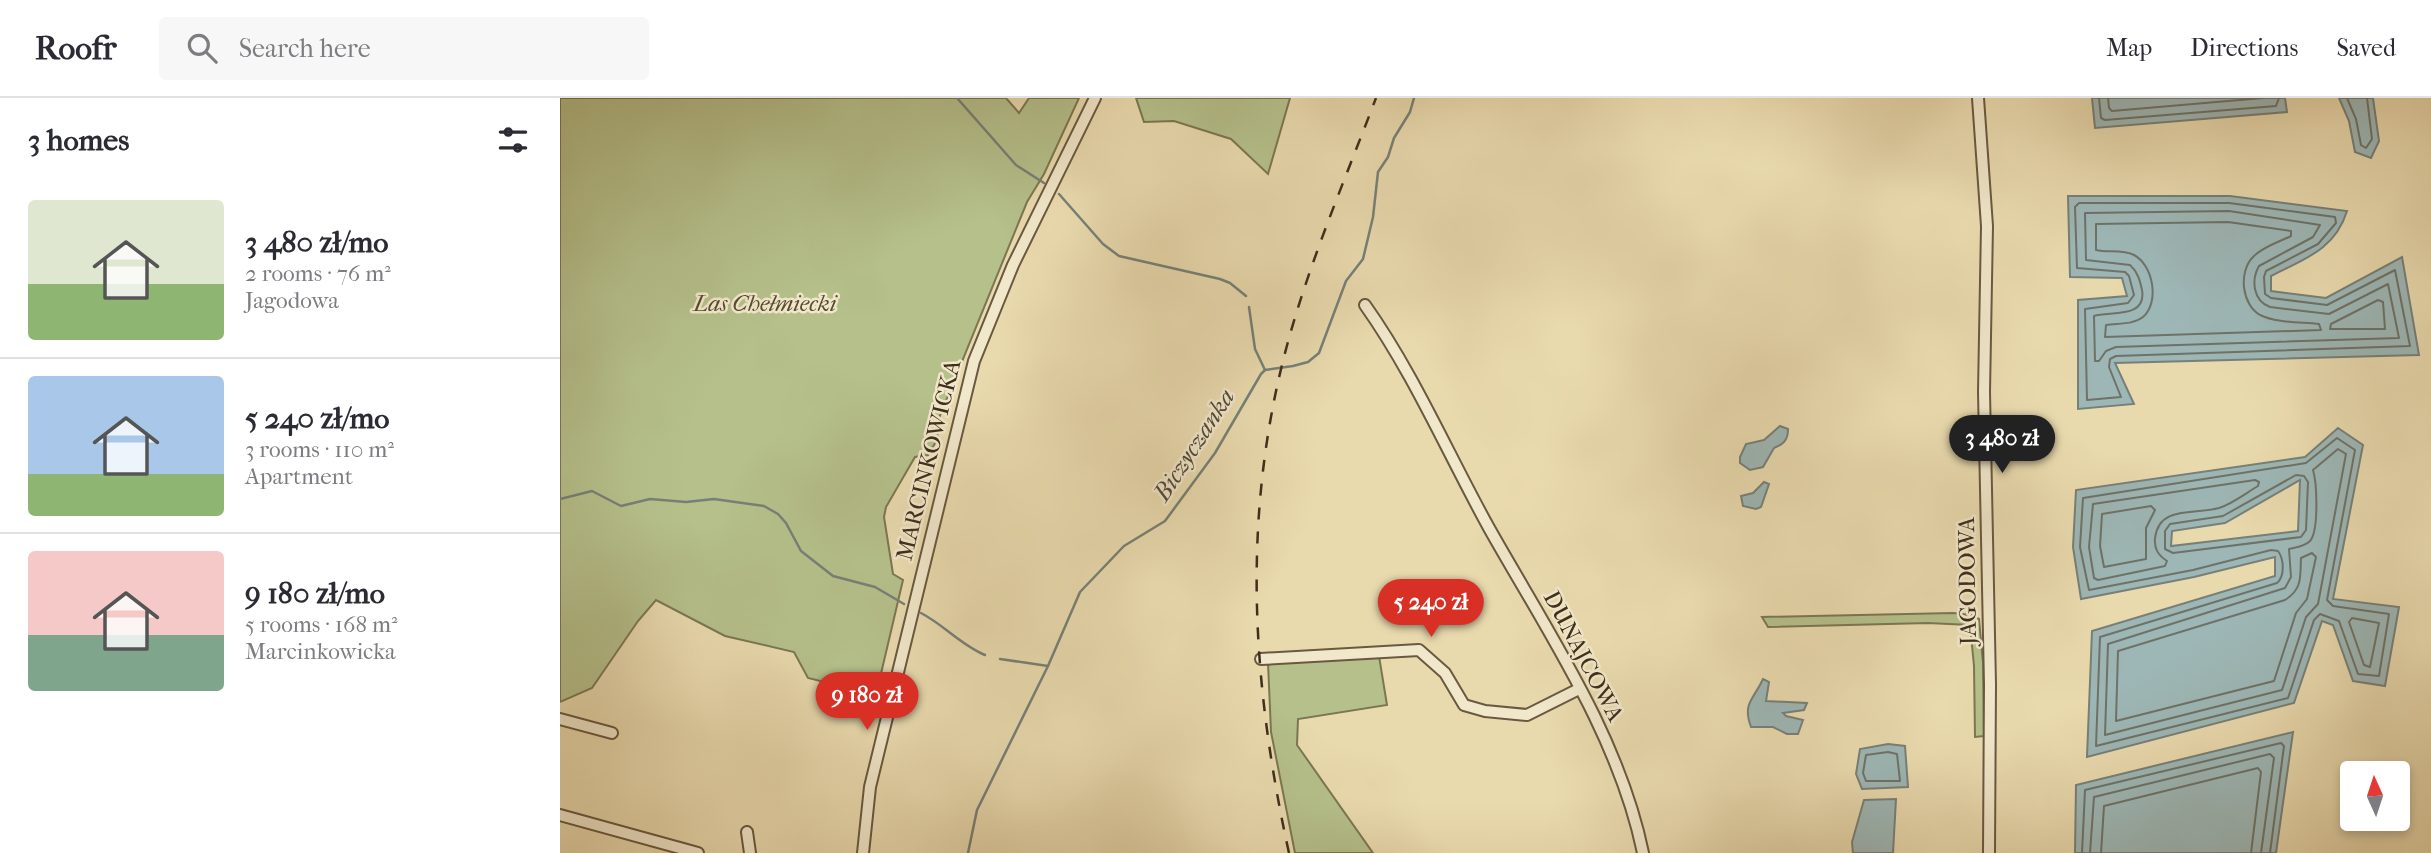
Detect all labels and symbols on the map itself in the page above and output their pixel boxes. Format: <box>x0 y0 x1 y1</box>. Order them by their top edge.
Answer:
park label: Las Chełmiecki <box>692 290 838 317</box>
street label: MARCINKOWICKA <box>891 356 967 563</box>
water label: Biczyczanka <box>1146 384 1240 508</box>
pin: 3 480 zł <box>1930 416 2074 475</box>
street label: JAGODOWA <box>1953 516 1982 647</box>
pin: 5 240 zł <box>1359 580 1503 639</box>
street label: DUNAJCOWA <box>1538 586 1630 727</box>
pin: 9 180 zł <box>795 672 939 732</box>
north arrow <box>2340 761 2410 831</box>

